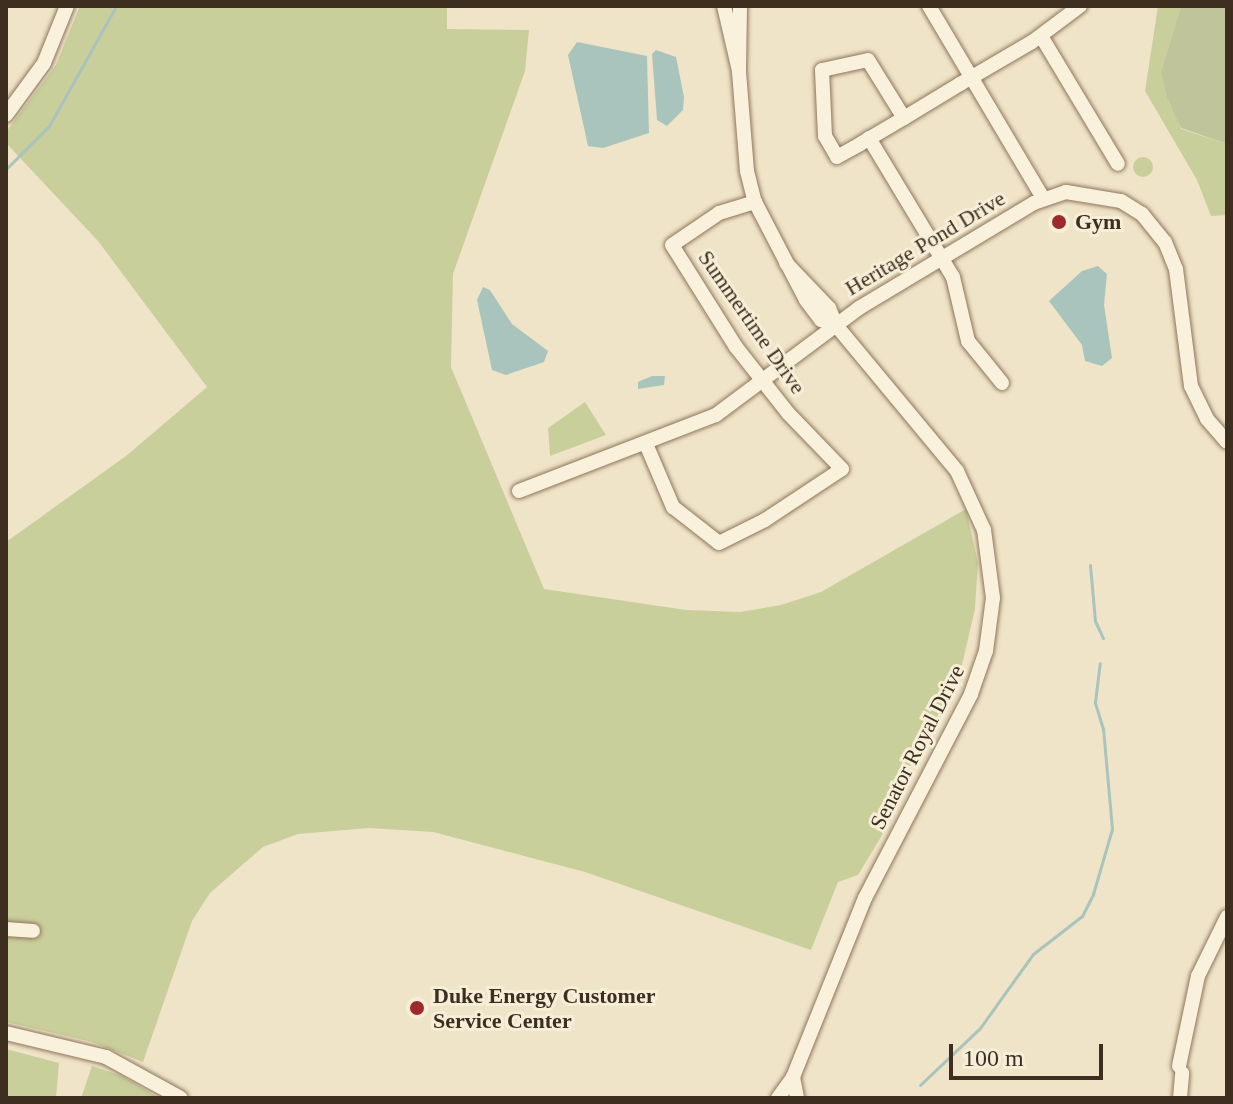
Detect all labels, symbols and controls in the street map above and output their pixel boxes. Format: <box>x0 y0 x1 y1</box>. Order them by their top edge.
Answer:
street label: Heritage Pond Drive <box>840 185 1010 301</box>
place label: Gym <box>1075 209 1121 235</box>
marker: Gym <box>1050 213 1068 231</box>
street label: Summertime Drive <box>693 245 811 399</box>
street label: Senator Royal Drive <box>864 660 970 834</box>
place label: Duke Energy Customer Service Center <box>433 982 655 1034</box>
marker: Duke Energy Customer Service Center <box>408 999 426 1017</box>
scale bar <box>953 1028 1107 1078</box>
text: 100 m <box>963 1045 1024 1071</box>

